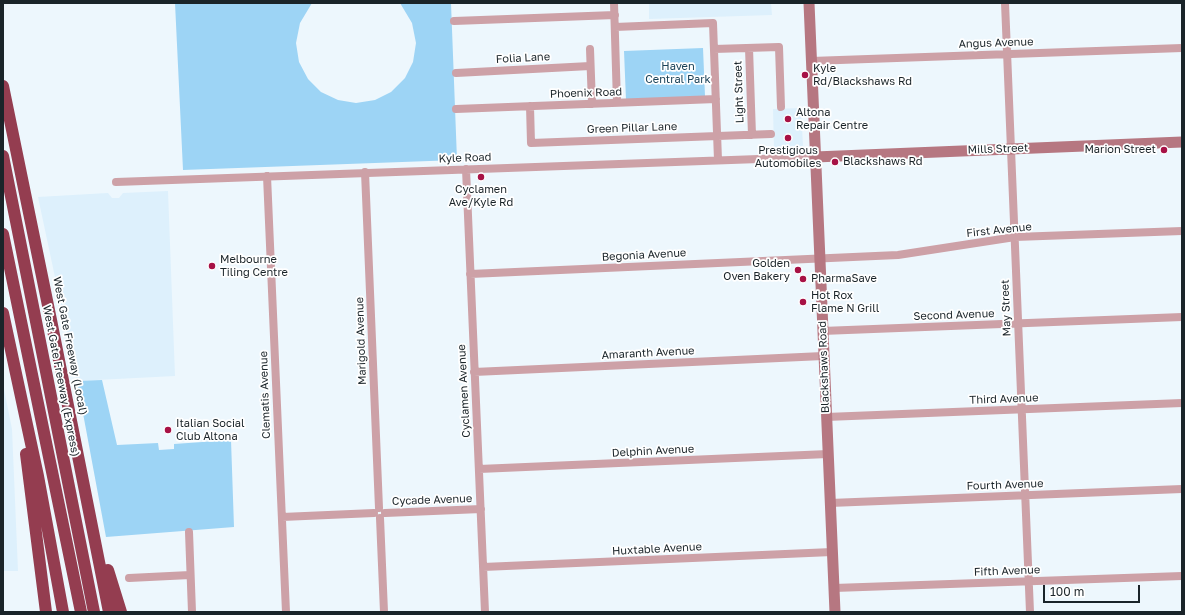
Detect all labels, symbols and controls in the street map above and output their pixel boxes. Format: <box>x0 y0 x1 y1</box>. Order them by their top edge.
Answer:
street label: Angus Avenue <box>958 35 1034 51</box>
street label: Folia Lane <box>496 50 550 66</box>
park label: Haven Central Park <box>645 60 711 86</box>
street label: Light Street <box>731 61 747 123</box>
place label: Kyle Rd/Blackshaws Rd <box>813 62 912 88</box>
marker: Kyle Rd/Blackshaws Rd <box>800 70 810 80</box>
street label: Phoenix Road <box>550 85 622 101</box>
place label: Altona Repair Centre <box>796 106 868 132</box>
marker: Altona Repair Centre <box>783 114 793 124</box>
street label: Green Pillar Lane <box>587 120 677 136</box>
marker: Prestigious Automobiles <box>783 133 793 143</box>
street label: Mills Street <box>967 141 1029 157</box>
place label: Marion Street <box>1084 143 1156 157</box>
place label: Prestigious Automobiles <box>755 144 821 170</box>
marker: Marion Street <box>1159 145 1169 155</box>
street label: Kyle Road <box>438 150 492 166</box>
place label: Blackshaws Rd <box>843 155 923 169</box>
marker: Blackshaws Rd <box>830 157 840 167</box>
marker: Cyclamen Ave/Kyle Rd <box>476 172 486 182</box>
place label: Cyclamen Ave/Kyle Rd <box>449 183 513 209</box>
street label: First Avenue <box>966 220 1032 240</box>
street label: Begonia Avenue <box>601 246 687 264</box>
place label: Melbourne Tiling Centre <box>220 253 288 279</box>
place label: Golden Oven Bakery <box>723 257 790 283</box>
marker: Melbourne Tiling Centre <box>207 261 217 271</box>
marker: Golden Oven Bakery <box>793 265 803 275</box>
place label: PharmaSave <box>811 272 877 286</box>
marker: PharmaSave <box>798 274 808 284</box>
street label: West Gate Freeway (Local) <box>50 276 90 416</box>
street label: May Street <box>998 279 1014 337</box>
place label: Hot Rox Flame N Grill <box>811 289 879 315</box>
street label: Marigold Avenue <box>353 297 369 385</box>
marker: Hot Rox Flame N Grill <box>798 297 808 307</box>
street label: West Gate Freeway (Express) <box>40 304 82 458</box>
street label: Second Avenue <box>913 307 995 323</box>
street label: Blackshaws Road <box>816 321 832 413</box>
street label: Cyclamen Avenue <box>455 344 473 438</box>
street label: Amaranth Avenue <box>601 344 695 362</box>
street label: Clematis Avenue <box>257 351 273 439</box>
street label: Third Avenue <box>969 391 1039 407</box>
place label: Italian Social Club Altona <box>176 417 245 443</box>
marker: Italian Social Club Altona <box>163 425 173 435</box>
street label: Delphin Avenue <box>611 442 695 460</box>
street label: Fourth Avenue <box>966 477 1044 493</box>
street label: Cycade Avenue <box>392 492 472 508</box>
street label: Huxtable Avenue <box>612 540 702 558</box>
street label: Fifth Avenue <box>974 563 1040 579</box>
scale bar <box>1045 577 1142 603</box>
text: 100 m <box>1050 584 1084 599</box>

